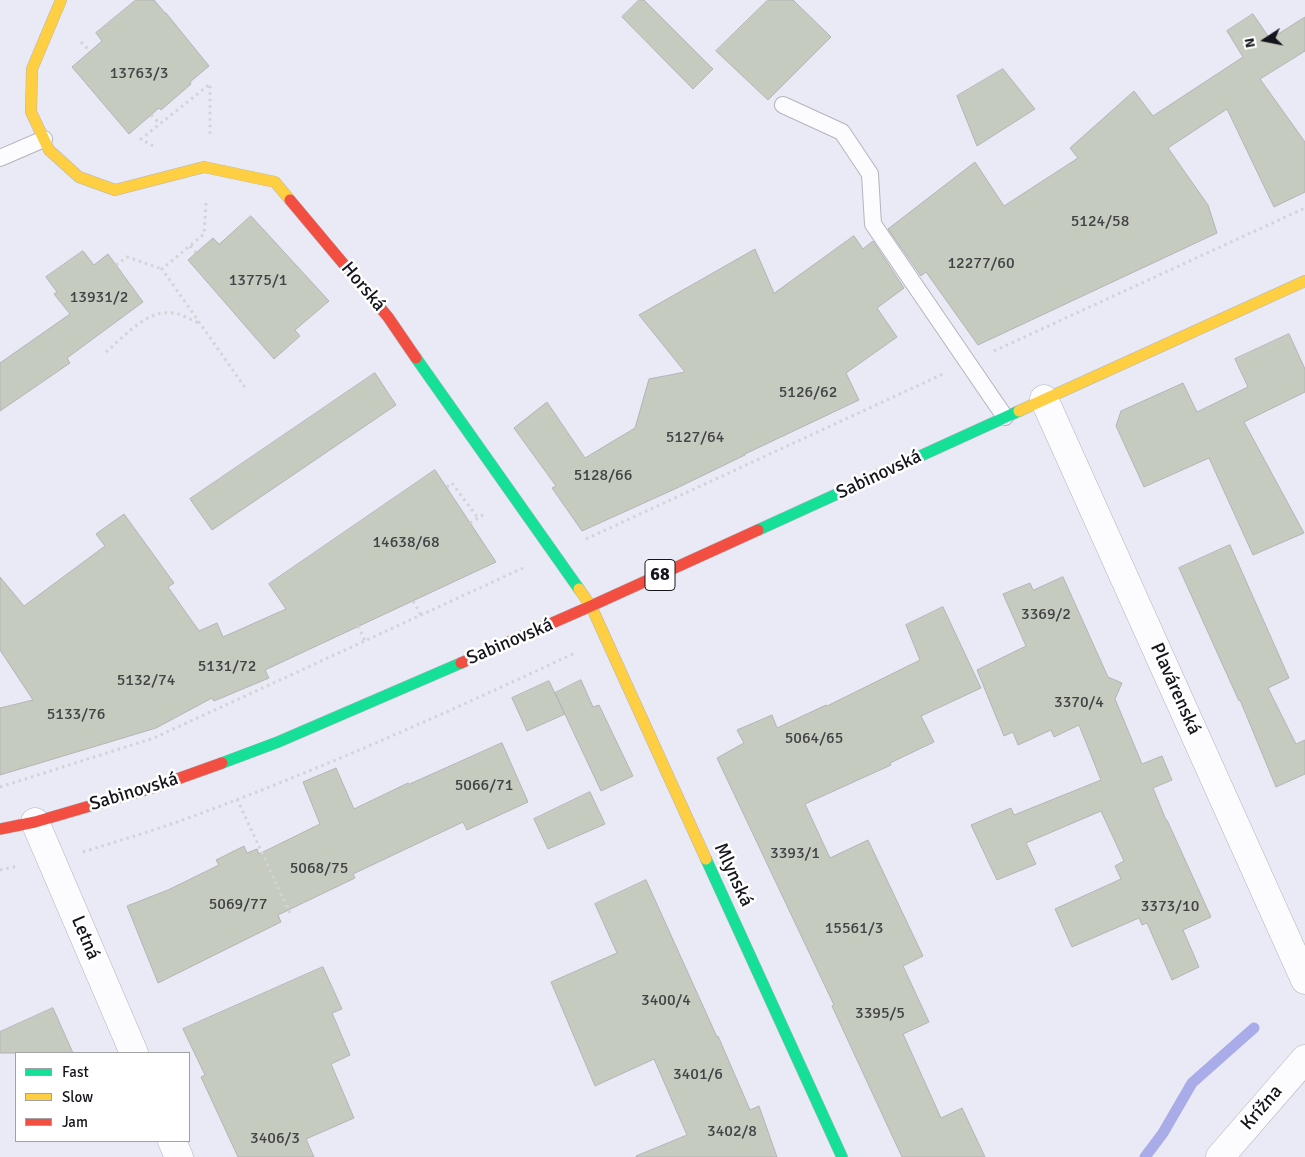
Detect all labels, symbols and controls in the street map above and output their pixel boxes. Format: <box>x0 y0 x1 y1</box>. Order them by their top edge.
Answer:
north arrow <box>1240 15 1290 65</box>
text: N <box>1241 37 1259 49</box>
house number: 13763/3 <box>110 64 168 84</box>
house number: 5124/58 <box>1071 212 1129 232</box>
house number: 12277/60 <box>947 254 1015 274</box>
street label: Horská <box>336 258 390 316</box>
house number: 13775/1 <box>229 271 287 291</box>
house number: 13931/2 <box>70 288 128 308</box>
house number: 5126/62 <box>779 383 837 403</box>
house number: 5127/64 <box>666 428 724 448</box>
street label: Sabinovská <box>833 445 925 505</box>
house number: 5128/66 <box>574 466 632 486</box>
house number: 14638/68 <box>372 533 440 553</box>
road number: 68 <box>645 560 675 590</box>
house number: 3369/2 <box>1021 605 1071 625</box>
street label: Sabinovská <box>463 614 557 670</box>
street label: Plavárenská <box>1145 640 1205 738</box>
house number: 5131/72 <box>198 657 256 677</box>
house number: 5132/74 <box>117 671 175 691</box>
house number: 3370/4 <box>1054 693 1104 713</box>
house number: 5133/76 <box>47 705 105 725</box>
house number: 5064/65 <box>785 729 843 749</box>
street label: Sabinovská <box>87 768 181 816</box>
house number: 5066/71 <box>455 776 513 796</box>
street label: Mlynská <box>708 840 758 910</box>
house number: 3393/1 <box>770 844 820 864</box>
house number: 5068/75 <box>290 859 348 879</box>
house number: 5069/77 <box>209 895 267 915</box>
house number: 3373/10 <box>1141 897 1199 917</box>
street label: Letná <box>66 913 104 963</box>
house number: 15561/3 <box>825 919 883 939</box>
house number: 3400/4 <box>641 991 691 1011</box>
house number: 3395/5 <box>855 1004 905 1024</box>
legend <box>15 1052 190 1142</box>
text: Fast <box>62 1063 89 1081</box>
house number: 3401/6 <box>673 1065 723 1085</box>
street label: Krížna <box>1236 1081 1288 1135</box>
text: Slow <box>62 1088 93 1106</box>
text: Jam <box>62 1113 88 1131</box>
house number: 3402/8 <box>707 1122 757 1142</box>
house number: 3406/3 <box>250 1129 300 1149</box>

